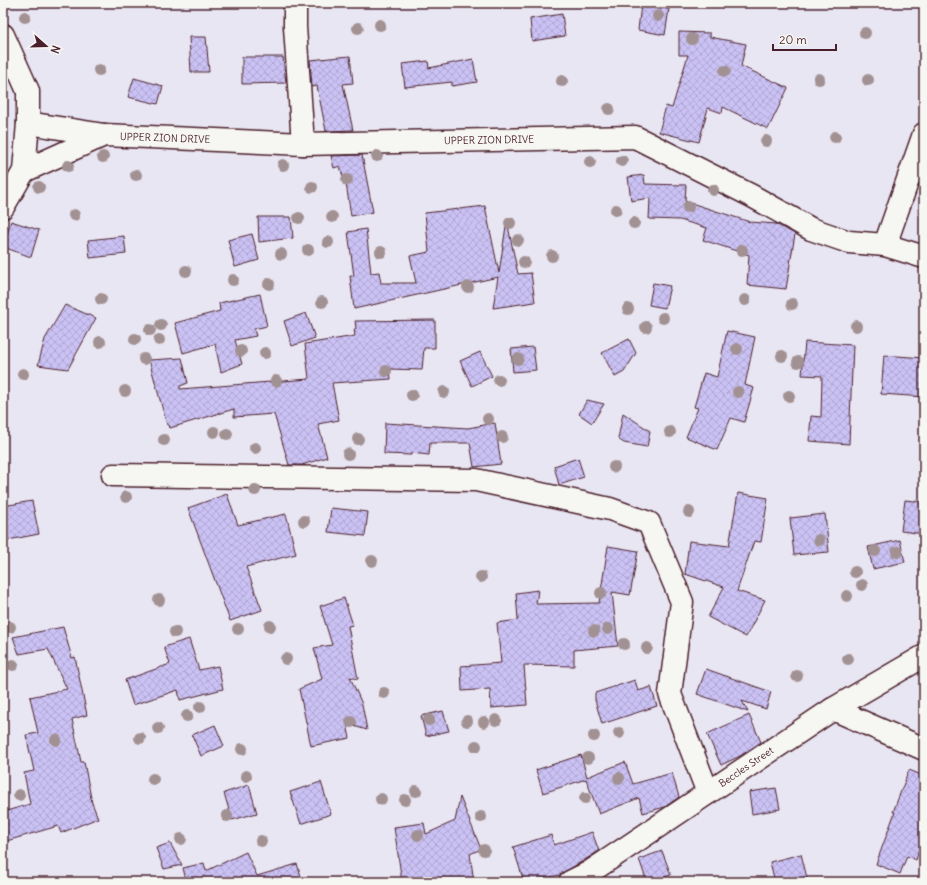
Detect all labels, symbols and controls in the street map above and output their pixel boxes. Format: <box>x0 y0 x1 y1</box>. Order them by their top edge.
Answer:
north arrow <box>26 26 66 66</box>
scale bar <box>773 26 836 52</box>
text: 20 m <box>779 32 807 47</box>
text: N <box>48 43 63 55</box>
street label: UPPER ZION DRIVE <box>120 130 210 146</box>
street label: UPPER ZION DRIVE <box>444 133 534 147</box>
street label: Beccles Street <box>716 744 776 790</box>

